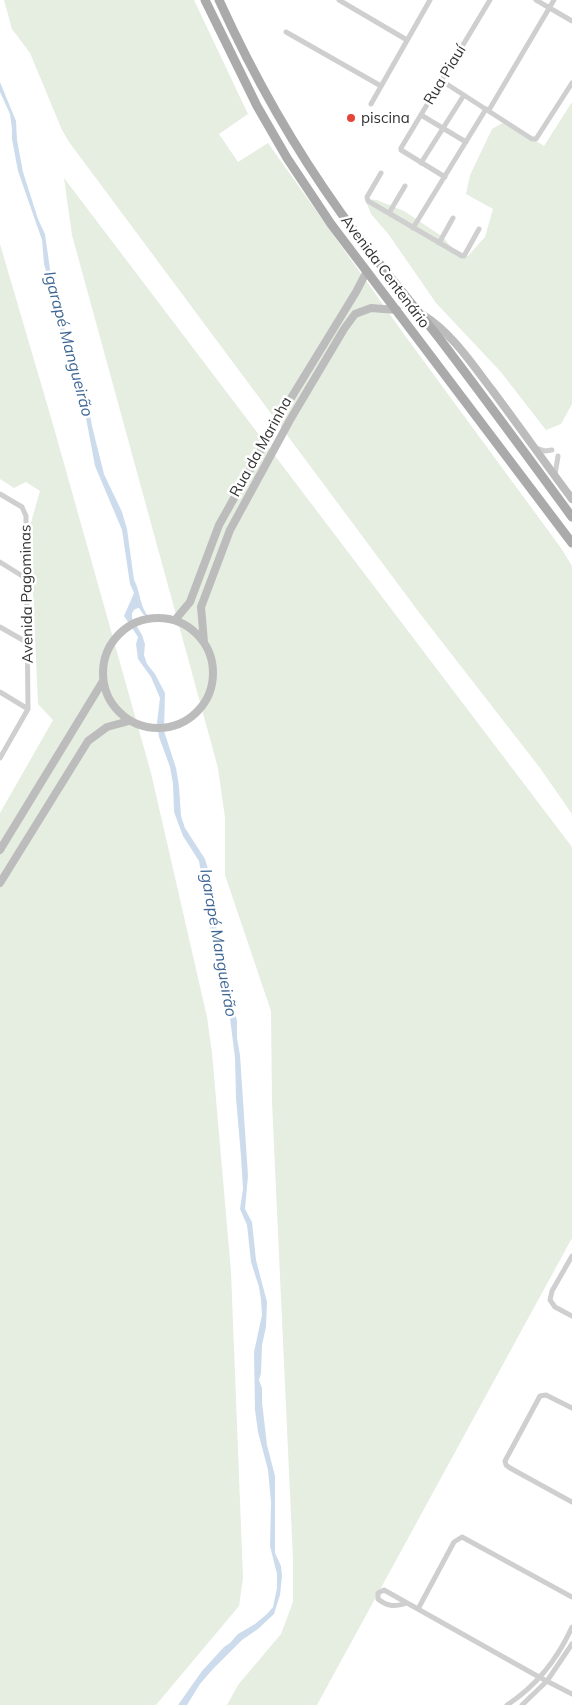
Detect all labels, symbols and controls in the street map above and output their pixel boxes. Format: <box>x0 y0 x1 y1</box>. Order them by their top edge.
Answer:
street label: Rua Piauí <box>420 42 470 108</box>
place label: piscina <box>361 109 410 127</box>
marker: piscina <box>345 112 357 124</box>
street label: Avenida Centenário <box>337 212 433 332</box>
water label: Igarapé Mangueirão <box>39 269 97 419</box>
street label: Rua da Marinha <box>226 394 296 500</box>
street label: Avenida Pagominas <box>17 524 37 664</box>
water label: Igarapé Mangueirão <box>196 868 240 1018</box>

